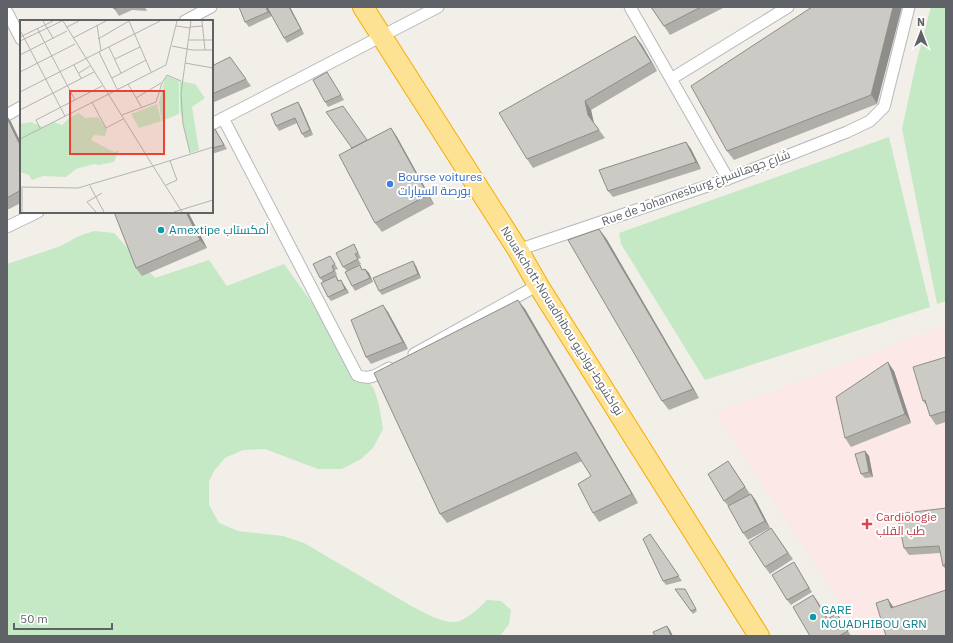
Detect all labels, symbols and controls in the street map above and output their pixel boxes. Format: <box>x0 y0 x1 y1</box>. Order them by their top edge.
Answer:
north arrow <box>901 12 941 52</box>
text: N <box>917 15 925 29</box>
inset map <box>20 20 213 213</box>
street label: Rue de Johannesburg شارع جوهانسبرغ <box>600 146 793 230</box>
place label: Bourse voitures بورصة السيارات <box>398 169 483 198</box>
marker: Bourse voitures بورصة السيارات <box>385 179 395 189</box>
place label: Amextipe أمكستاب <box>169 222 269 237</box>
street label: Nouakchott-Nouadhibou نواكشوط-نواذيبو <box>498 223 627 418</box>
marker: Amextipe أمكستاب <box>156 225 166 235</box>
place label: Cardiologie طب القلب <box>876 509 937 538</box>
marker: Cardiologie طب القلب <box>861 518 873 530</box>
place label: GARE NOUADHIBOU GRN <box>821 602 927 631</box>
scale bar <box>14 605 112 631</box>
text: 50 m <box>20 611 48 626</box>
marker: GARE NOUADHIBOU GRN <box>808 612 818 622</box>

